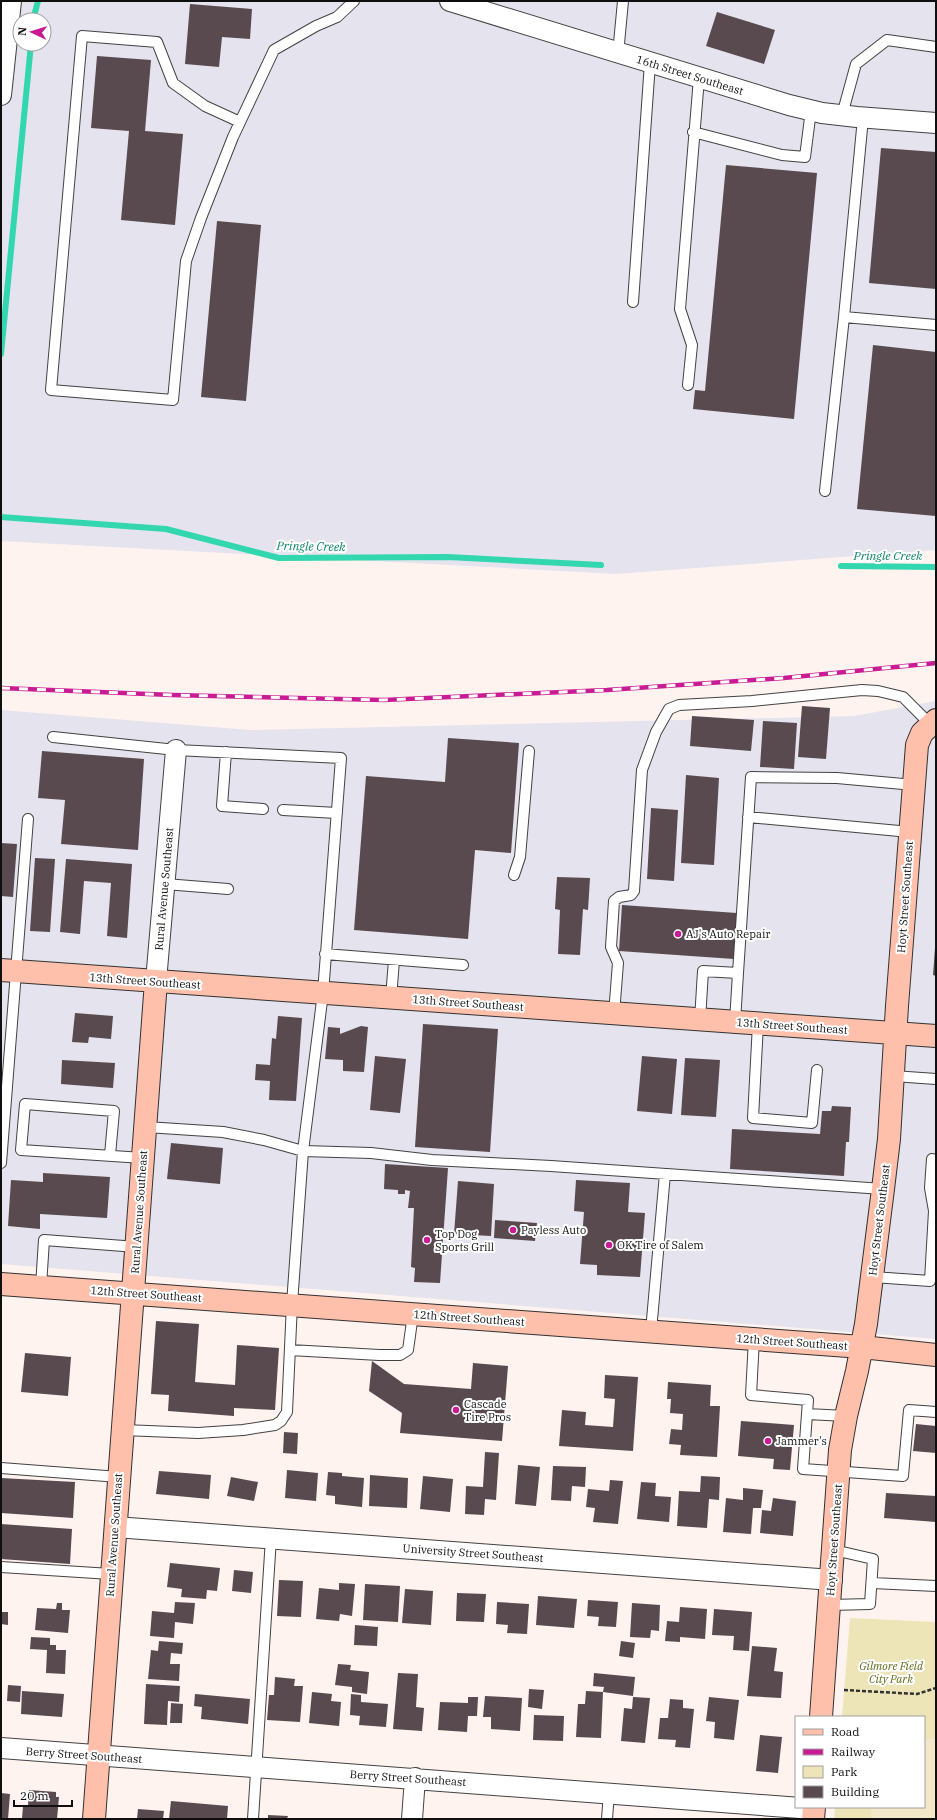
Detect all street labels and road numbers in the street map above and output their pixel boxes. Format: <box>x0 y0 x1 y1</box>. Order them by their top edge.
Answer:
street label: 16th Street Southeast <box>635 52 745 98</box>
street label: Rural Avenue Southeast <box>152 827 176 951</box>
street label: Hoyt Street Southeast <box>894 841 916 953</box>
street label: 13th Street Southeast <box>89 970 201 992</box>
street label: 13th Street Southeast <box>412 992 524 1014</box>
street label: 13th Street Southeast <box>736 1015 848 1037</box>
street label: Rural Avenue Southeast <box>128 1150 150 1274</box>
street label: Hoyt Street Southeast <box>865 1163 893 1276</box>
street label: 12th Street Southeast <box>90 1283 202 1305</box>
street label: 12th Street Southeast <box>413 1307 525 1329</box>
street label: 12th Street Southeast <box>736 1331 848 1353</box>
street label: Rural Avenue Southeast <box>103 1473 125 1597</box>
street label: Hoyt Street Southeast <box>823 1484 845 1596</box>
street label: University Street Southeast <box>402 1541 544 1565</box>
street label: Berry Street Southeast <box>25 1744 143 1766</box>
street label: Berry Street Southeast <box>349 1767 467 1789</box>

